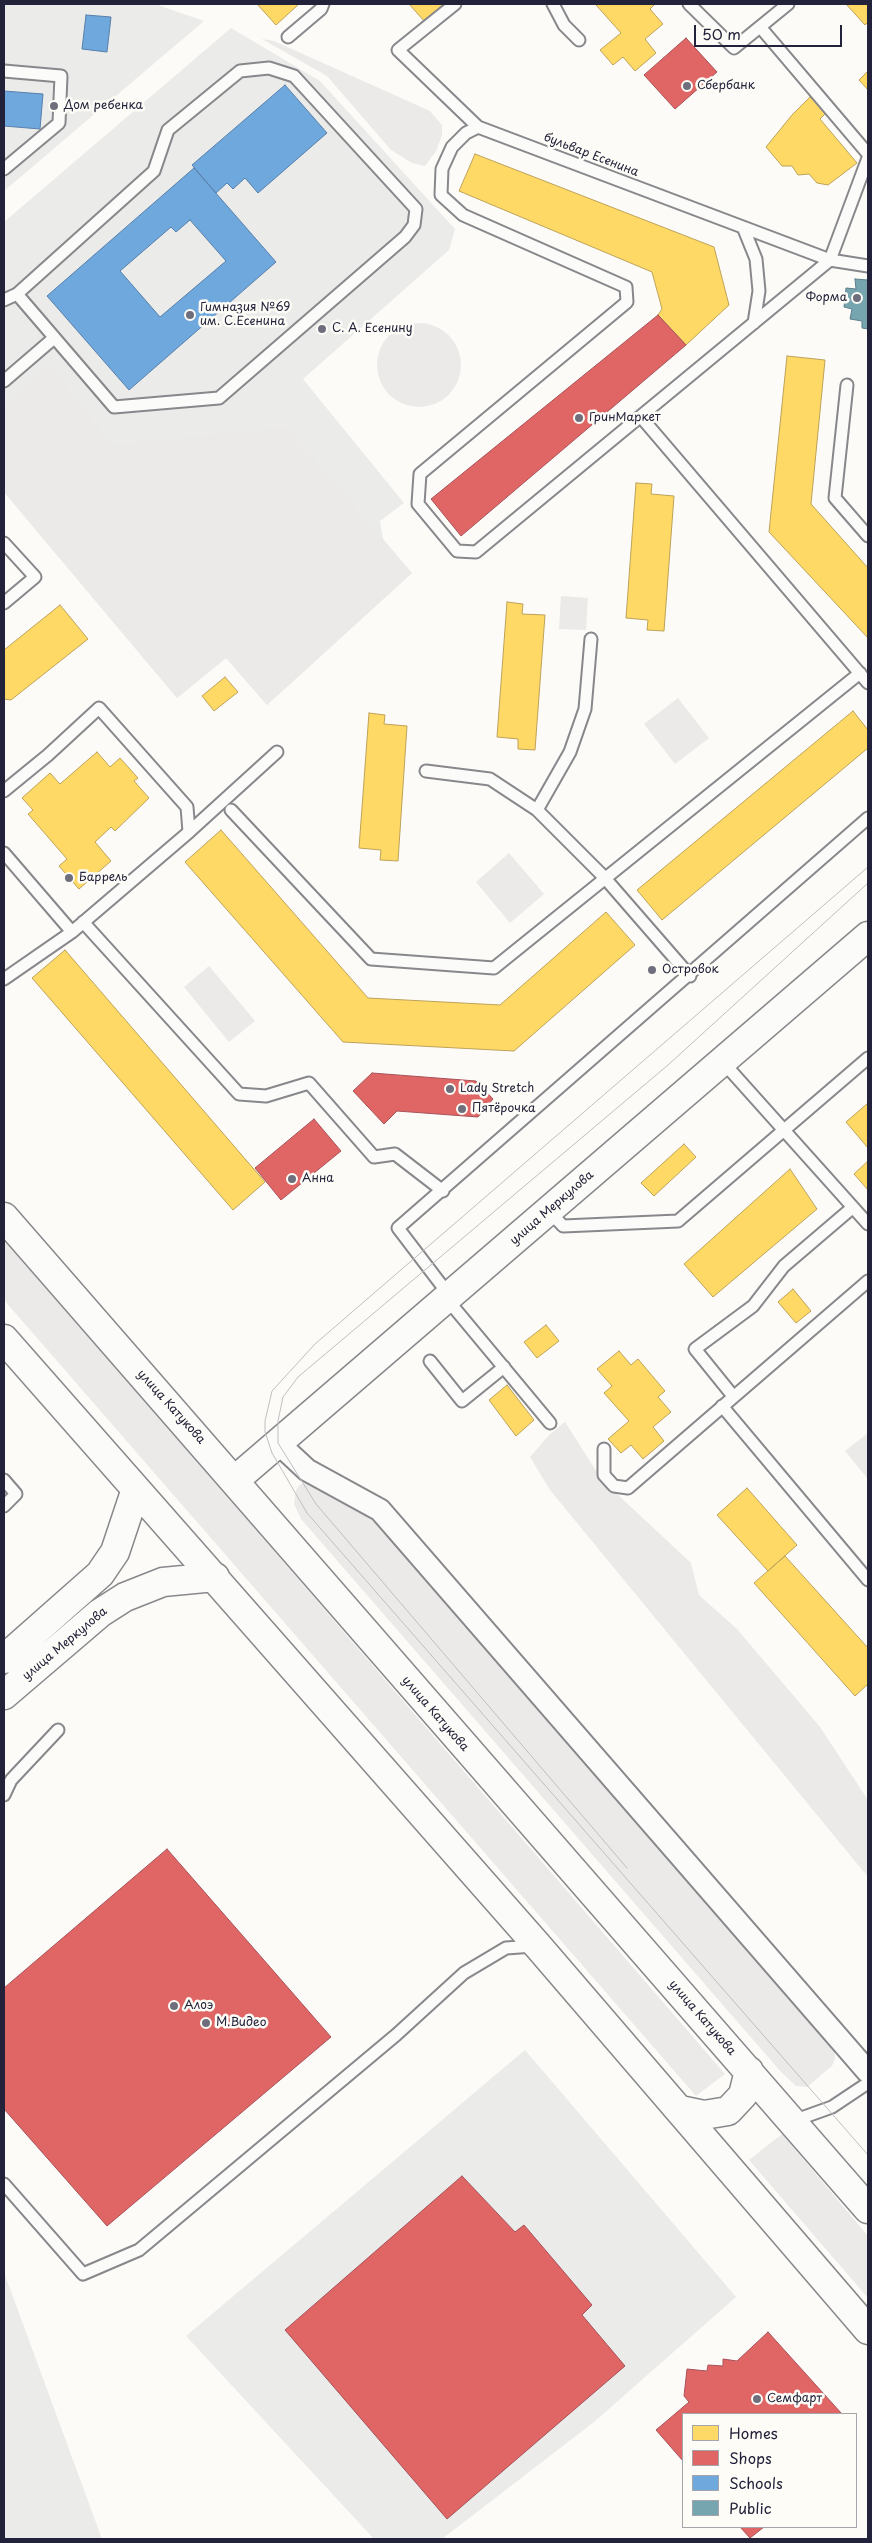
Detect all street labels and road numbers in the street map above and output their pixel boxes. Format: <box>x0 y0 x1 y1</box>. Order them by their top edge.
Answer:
street label: бульвар Есенина <box>541 130 641 180</box>
street label: улица Меркулова <box>507 1168 597 1248</box>
street label: улица Катукова <box>134 1367 208 1447</box>
street label: улица Меркулова <box>20 1604 110 1684</box>
street label: улица Катукова <box>398 1673 472 1755</box>
street label: улица Катукова <box>665 1977 739 2059</box>

